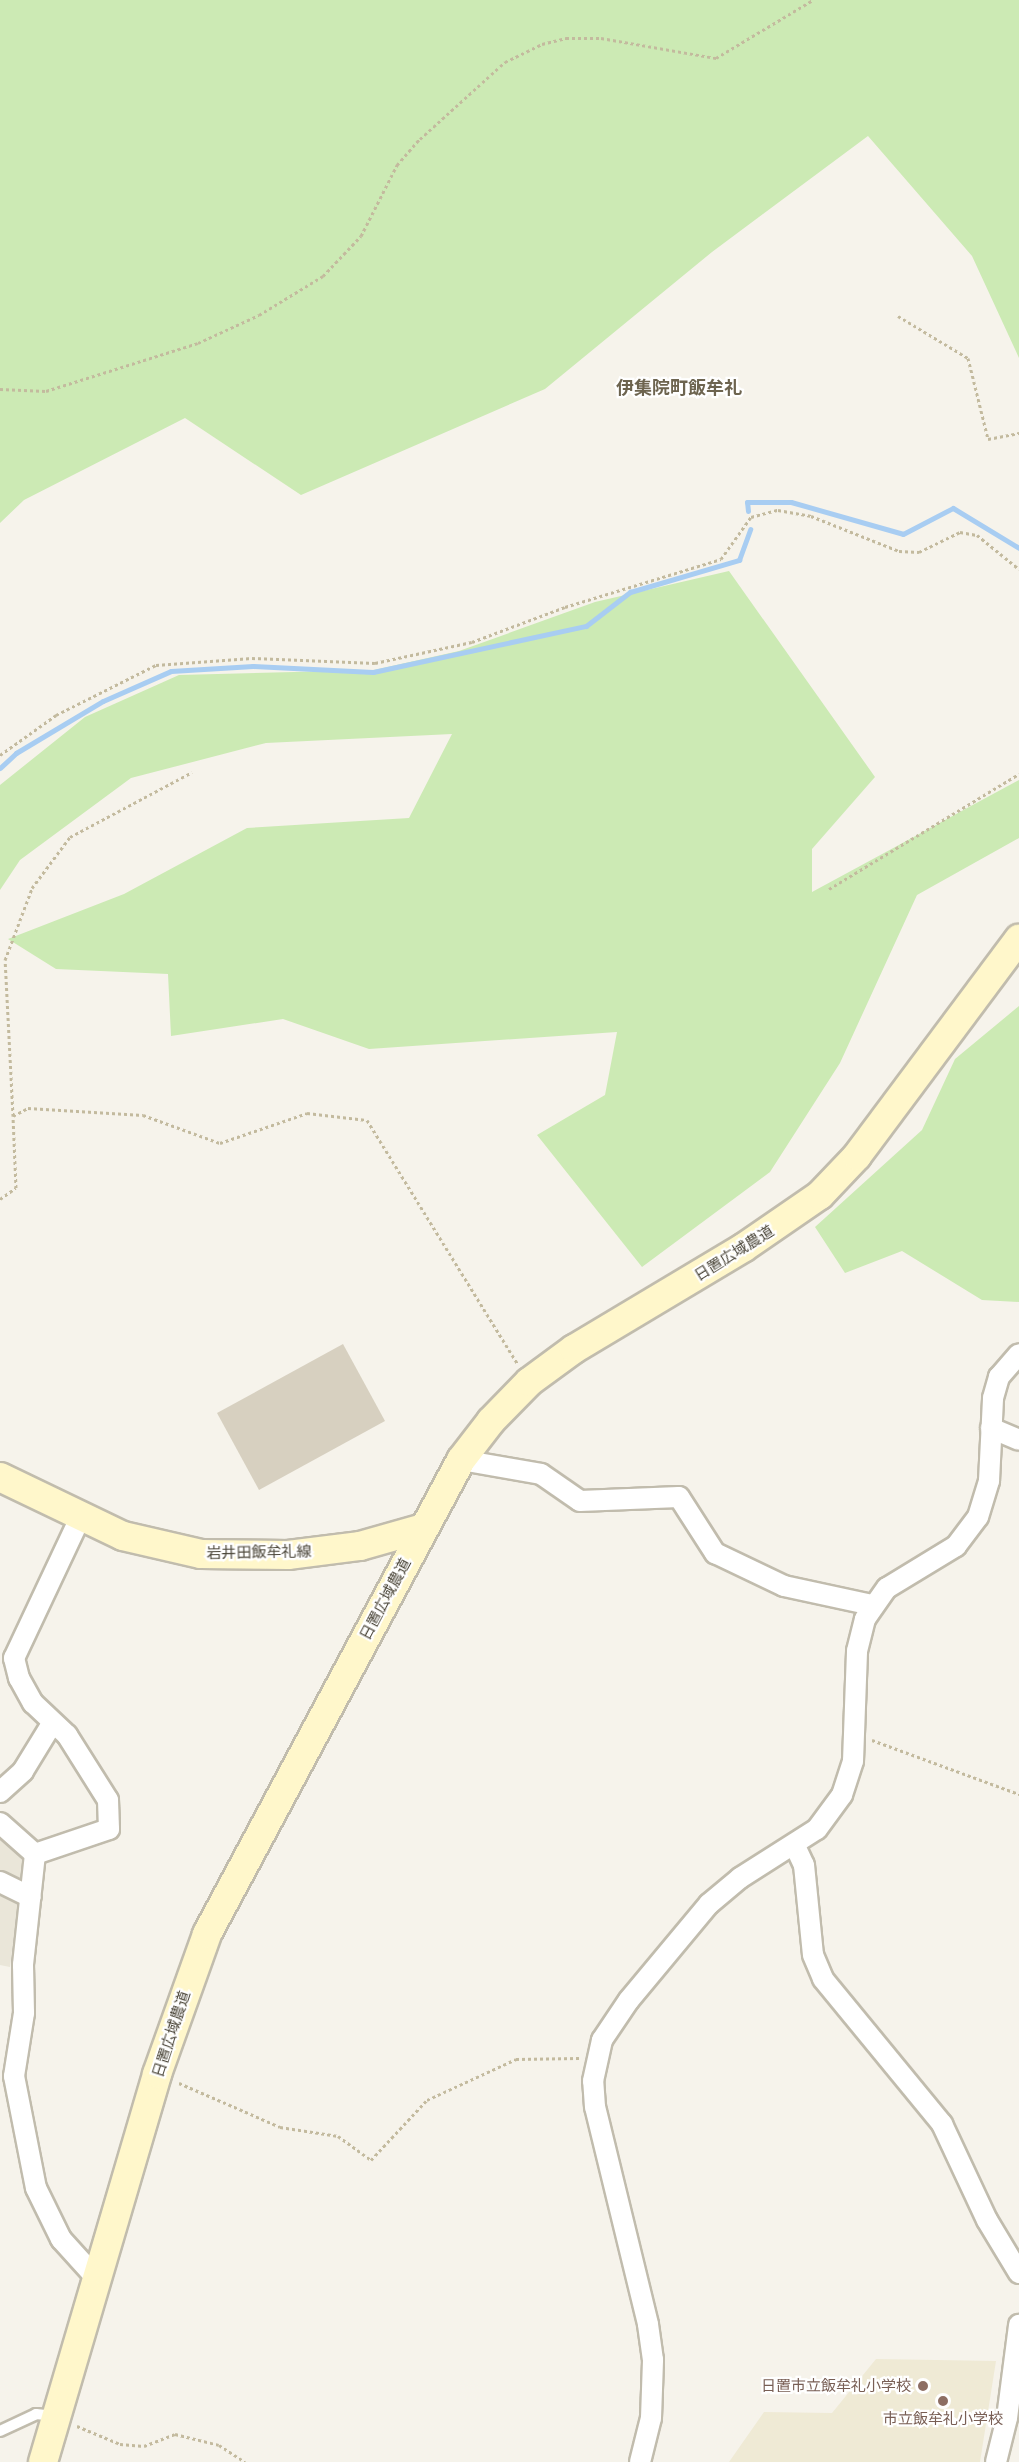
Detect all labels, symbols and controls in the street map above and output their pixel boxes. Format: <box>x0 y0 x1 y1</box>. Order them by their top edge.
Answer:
district label: 伊集院町飯牟礼 <box>616 377 742 399</box>
street label: 日置広域農道 <box>691 1222 777 1284</box>
street label: 岩井田飯牟礼線 <box>206 1542 312 1562</box>
street label: 日置広域農道 <box>356 1555 414 1643</box>
street label: 日置広域農道 <box>149 1988 193 2080</box>
place label: 日置市立飯牟礼小学校 <box>761 2377 911 2395</box>
marker: 日置市立飯牟礼小学校 <box>916 2379 930 2393</box>
marker: 市立飯牟礼小学校 <box>936 2394 950 2408</box>
place label: 市立飯牟礼小学校 <box>883 2410 1003 2428</box>

